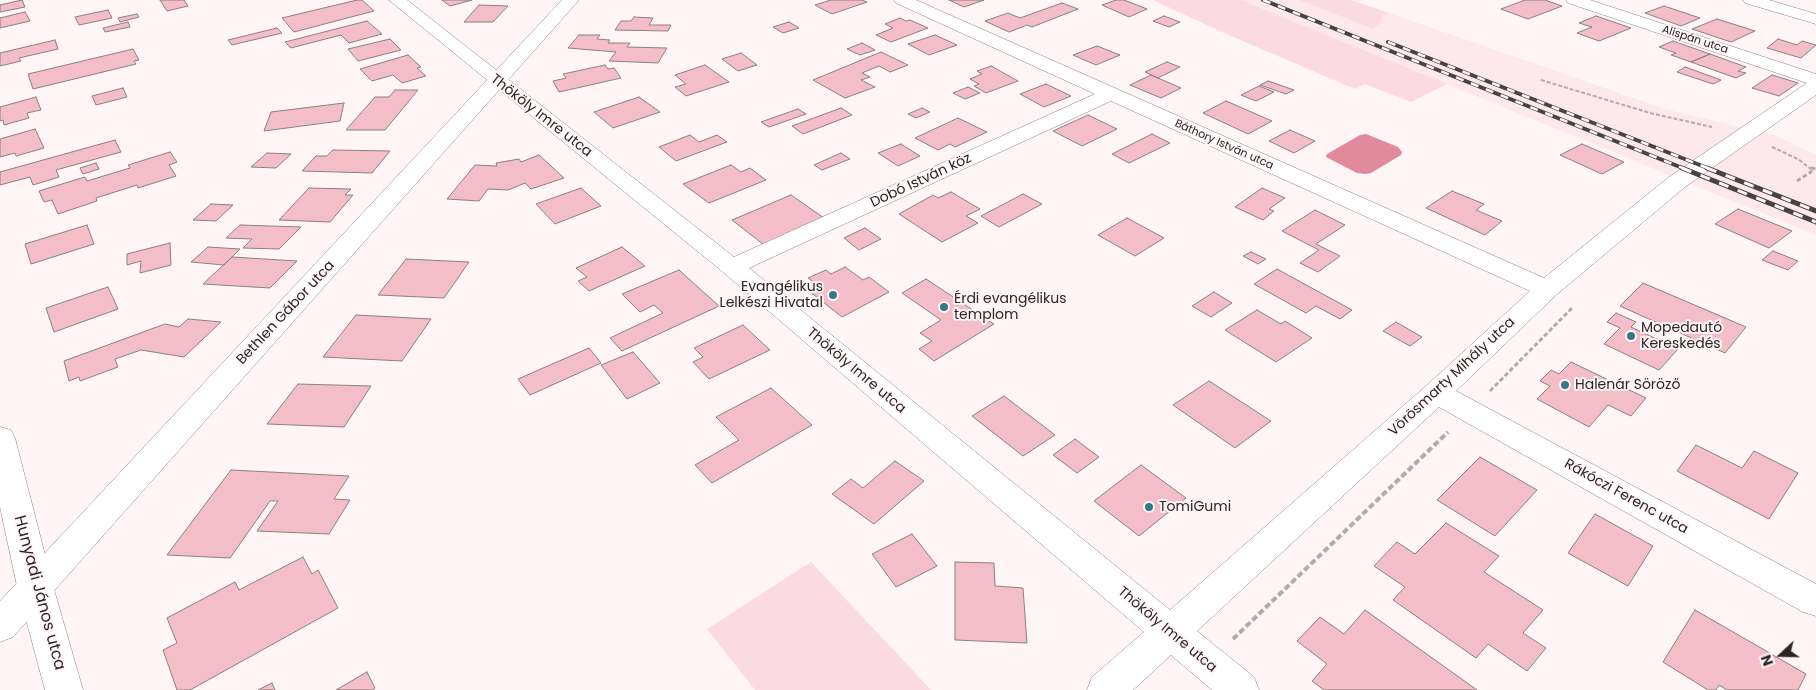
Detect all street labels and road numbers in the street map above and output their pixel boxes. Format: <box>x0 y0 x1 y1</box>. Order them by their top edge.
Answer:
street label: Alispán utca <box>1660 23 1730 57</box>
street label: Thököly Imre utca <box>487 71 595 161</box>
street label: Báthory István utca <box>1173 117 1275 173</box>
street label: Dobó István köz <box>868 150 974 212</box>
street label: Bethlen Gábor utca <box>234 258 338 368</box>
street label: Vörösmarty Mihály utca <box>1385 314 1519 440</box>
street label: Thököly Imre utca <box>803 325 909 417</box>
street label: Rákóczi Ferenc utca <box>1561 456 1691 538</box>
street label: Hunyadi János utca <box>9 514 69 672</box>
street label: Thököly Imre utca <box>1114 584 1220 676</box>

